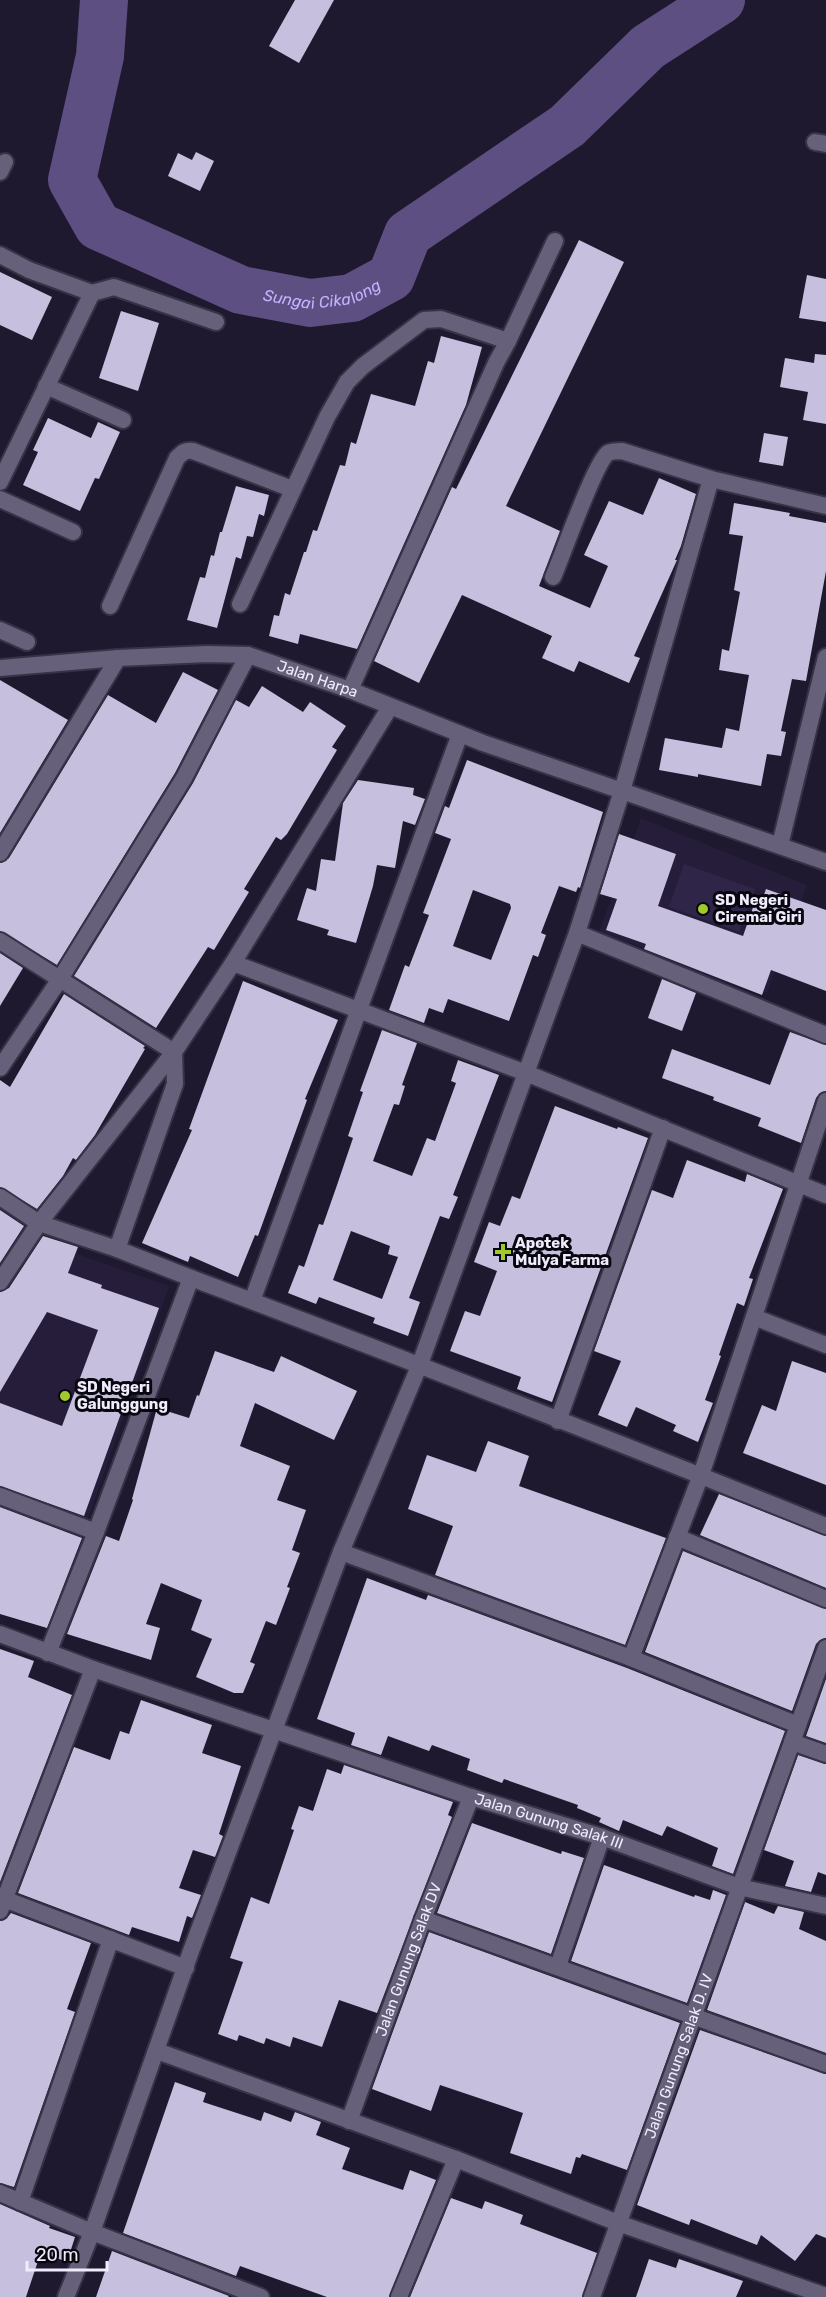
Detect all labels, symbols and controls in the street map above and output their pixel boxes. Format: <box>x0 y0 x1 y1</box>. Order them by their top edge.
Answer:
water label: Sungai Cikalong <box>262 275 384 313</box>
street label: Jalan Harpa <box>275 657 361 701</box>
place label: SD Negeri Ciremai Giri <box>715 891 802 926</box>
marker: SD Negeri Ciremai Giri <box>696 902 710 916</box>
place label: Apotek Mulya Farma <box>515 1234 609 1269</box>
marker: Apotek Mulya Farma <box>496 1245 510 1259</box>
place label: SD Negeri Galunggung <box>77 1378 168 1413</box>
marker: SD Negeri Galunggung <box>58 1389 72 1403</box>
street label: Jalan Gunung Salak III <box>472 1790 626 1853</box>
street label: Jalan Gunung Salak DV <box>372 1880 445 2039</box>
street label: Jalan Gunung Salak D. IV <box>641 1971 717 2141</box>
scale bar <box>27 2234 106 2272</box>
text: 20 m <box>36 2244 78 2266</box>

